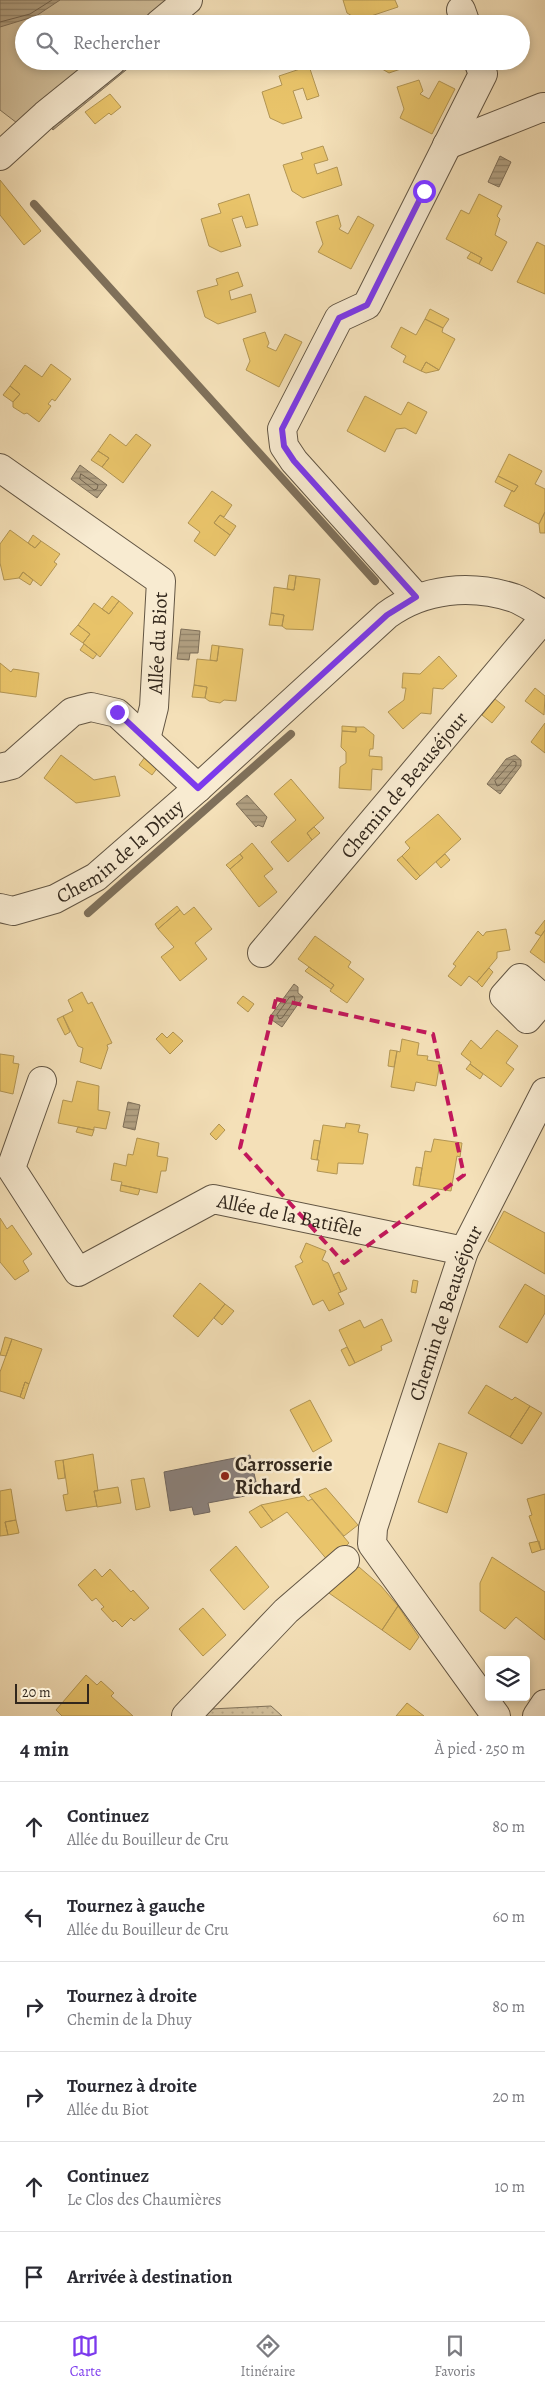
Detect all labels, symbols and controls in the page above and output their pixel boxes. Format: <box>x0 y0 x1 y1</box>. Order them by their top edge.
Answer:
search box <box>15 15 530 70</box>
icon: search <box>33 29 61 57</box>
text: Rechercher <box>73 30 160 56</box>
route start <box>413 180 436 203</box>
street label: Allée du Biot <box>142 591 174 696</box>
route end <box>106 701 129 724</box>
street label: Chemin de Beauséjour <box>334 705 474 864</box>
street label: Chemin de la Dhuy <box>51 792 190 909</box>
street label: Allée de la Batifèle <box>214 1187 365 1243</box>
street label: Chemin de Beauséjour <box>402 1220 489 1404</box>
place label: Carrosserie Richard <box>235 1451 332 1501</box>
marker: Carrosserie Richard <box>219 1470 231 1482</box>
map controls <box>485 1656 530 1701</box>
button: layers <box>485 1656 530 1701</box>
scale bar <box>15 1681 89 1704</box>
text: 20 m <box>22 1683 51 1702</box>
text: 4 min <box>20 1735 69 1763</box>
text: À pied · 250 m <box>435 1738 525 1760</box>
text: Continuez <box>67 1803 149 1829</box>
icon: ahead <box>20 1813 48 1841</box>
text: 80 m <box>492 1816 525 1838</box>
text: Allée du Bouilleur de Cru <box>67 1829 229 1851</box>
text: Tournez à gauche <box>67 1893 205 1919</box>
icon: left <box>20 1903 48 1931</box>
text: 60 m <box>493 1906 525 1928</box>
text: Allée du Bouilleur de Cru <box>67 1919 229 1941</box>
text: Tournez à droite <box>67 1983 197 2009</box>
icon: right <box>20 1993 48 2021</box>
text: 80 m <box>492 1996 525 2018</box>
text: Chemin de la Dhuy <box>67 2009 192 2031</box>
text: Tournez à droite <box>67 2073 197 2099</box>
icon: right <box>20 2083 48 2111</box>
text: 20 m <box>492 2086 525 2108</box>
text: Allée du Biot <box>67 2099 149 2121</box>
text: Continuez <box>67 2163 149 2189</box>
icon: ahead <box>20 2173 48 2201</box>
text: 10 m <box>495 2176 525 2198</box>
text: Le Clos des Chaumières <box>67 2189 222 2211</box>
icon: arrive <box>20 2263 48 2291</box>
text: Arrivée à destination <box>67 2264 232 2290</box>
tab: Carte <box>70 2332 101 2381</box>
tab: Itinéraire <box>241 2332 295 2381</box>
tab: Favoris <box>435 2332 475 2381</box>

